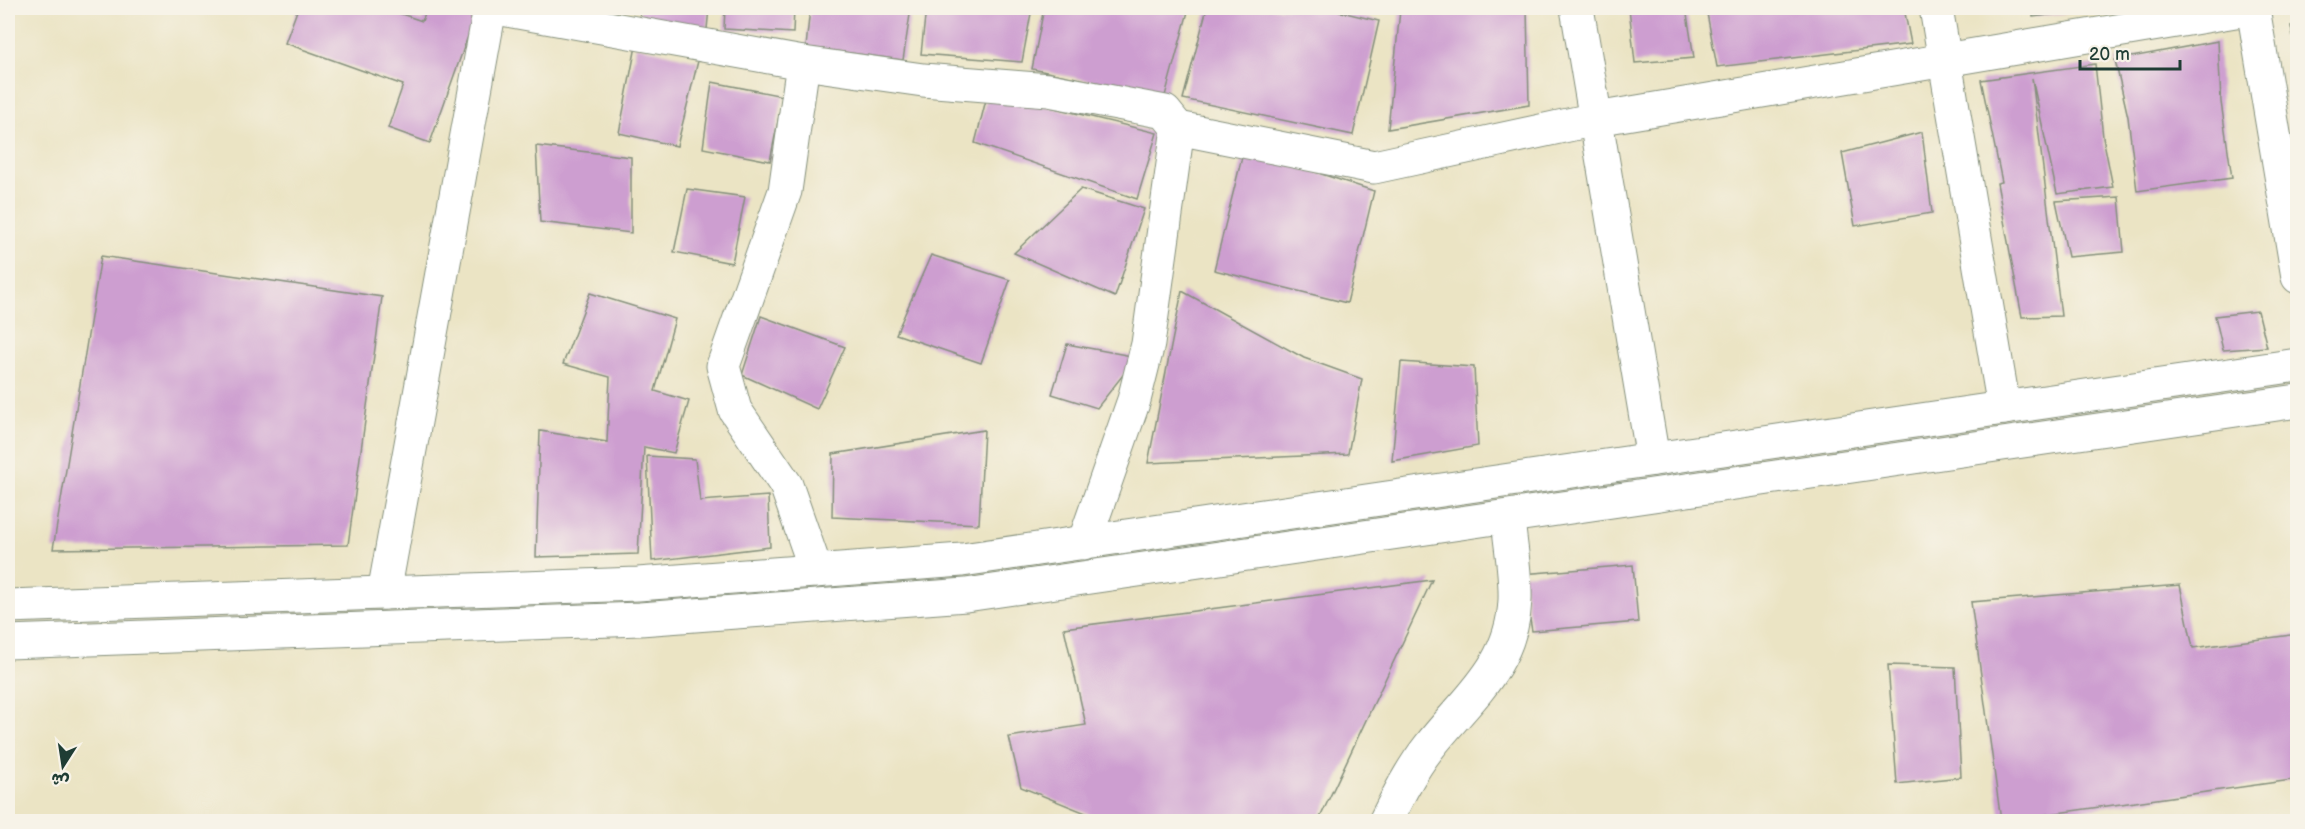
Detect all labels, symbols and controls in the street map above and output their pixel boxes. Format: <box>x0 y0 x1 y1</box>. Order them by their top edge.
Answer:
scale bar <box>2080 33 2180 71</box>
text: 20 m <box>2089 44 2130 65</box>
north arrow <box>33 736 93 796</box>
text: ش <box>50 768 71 790</box>

